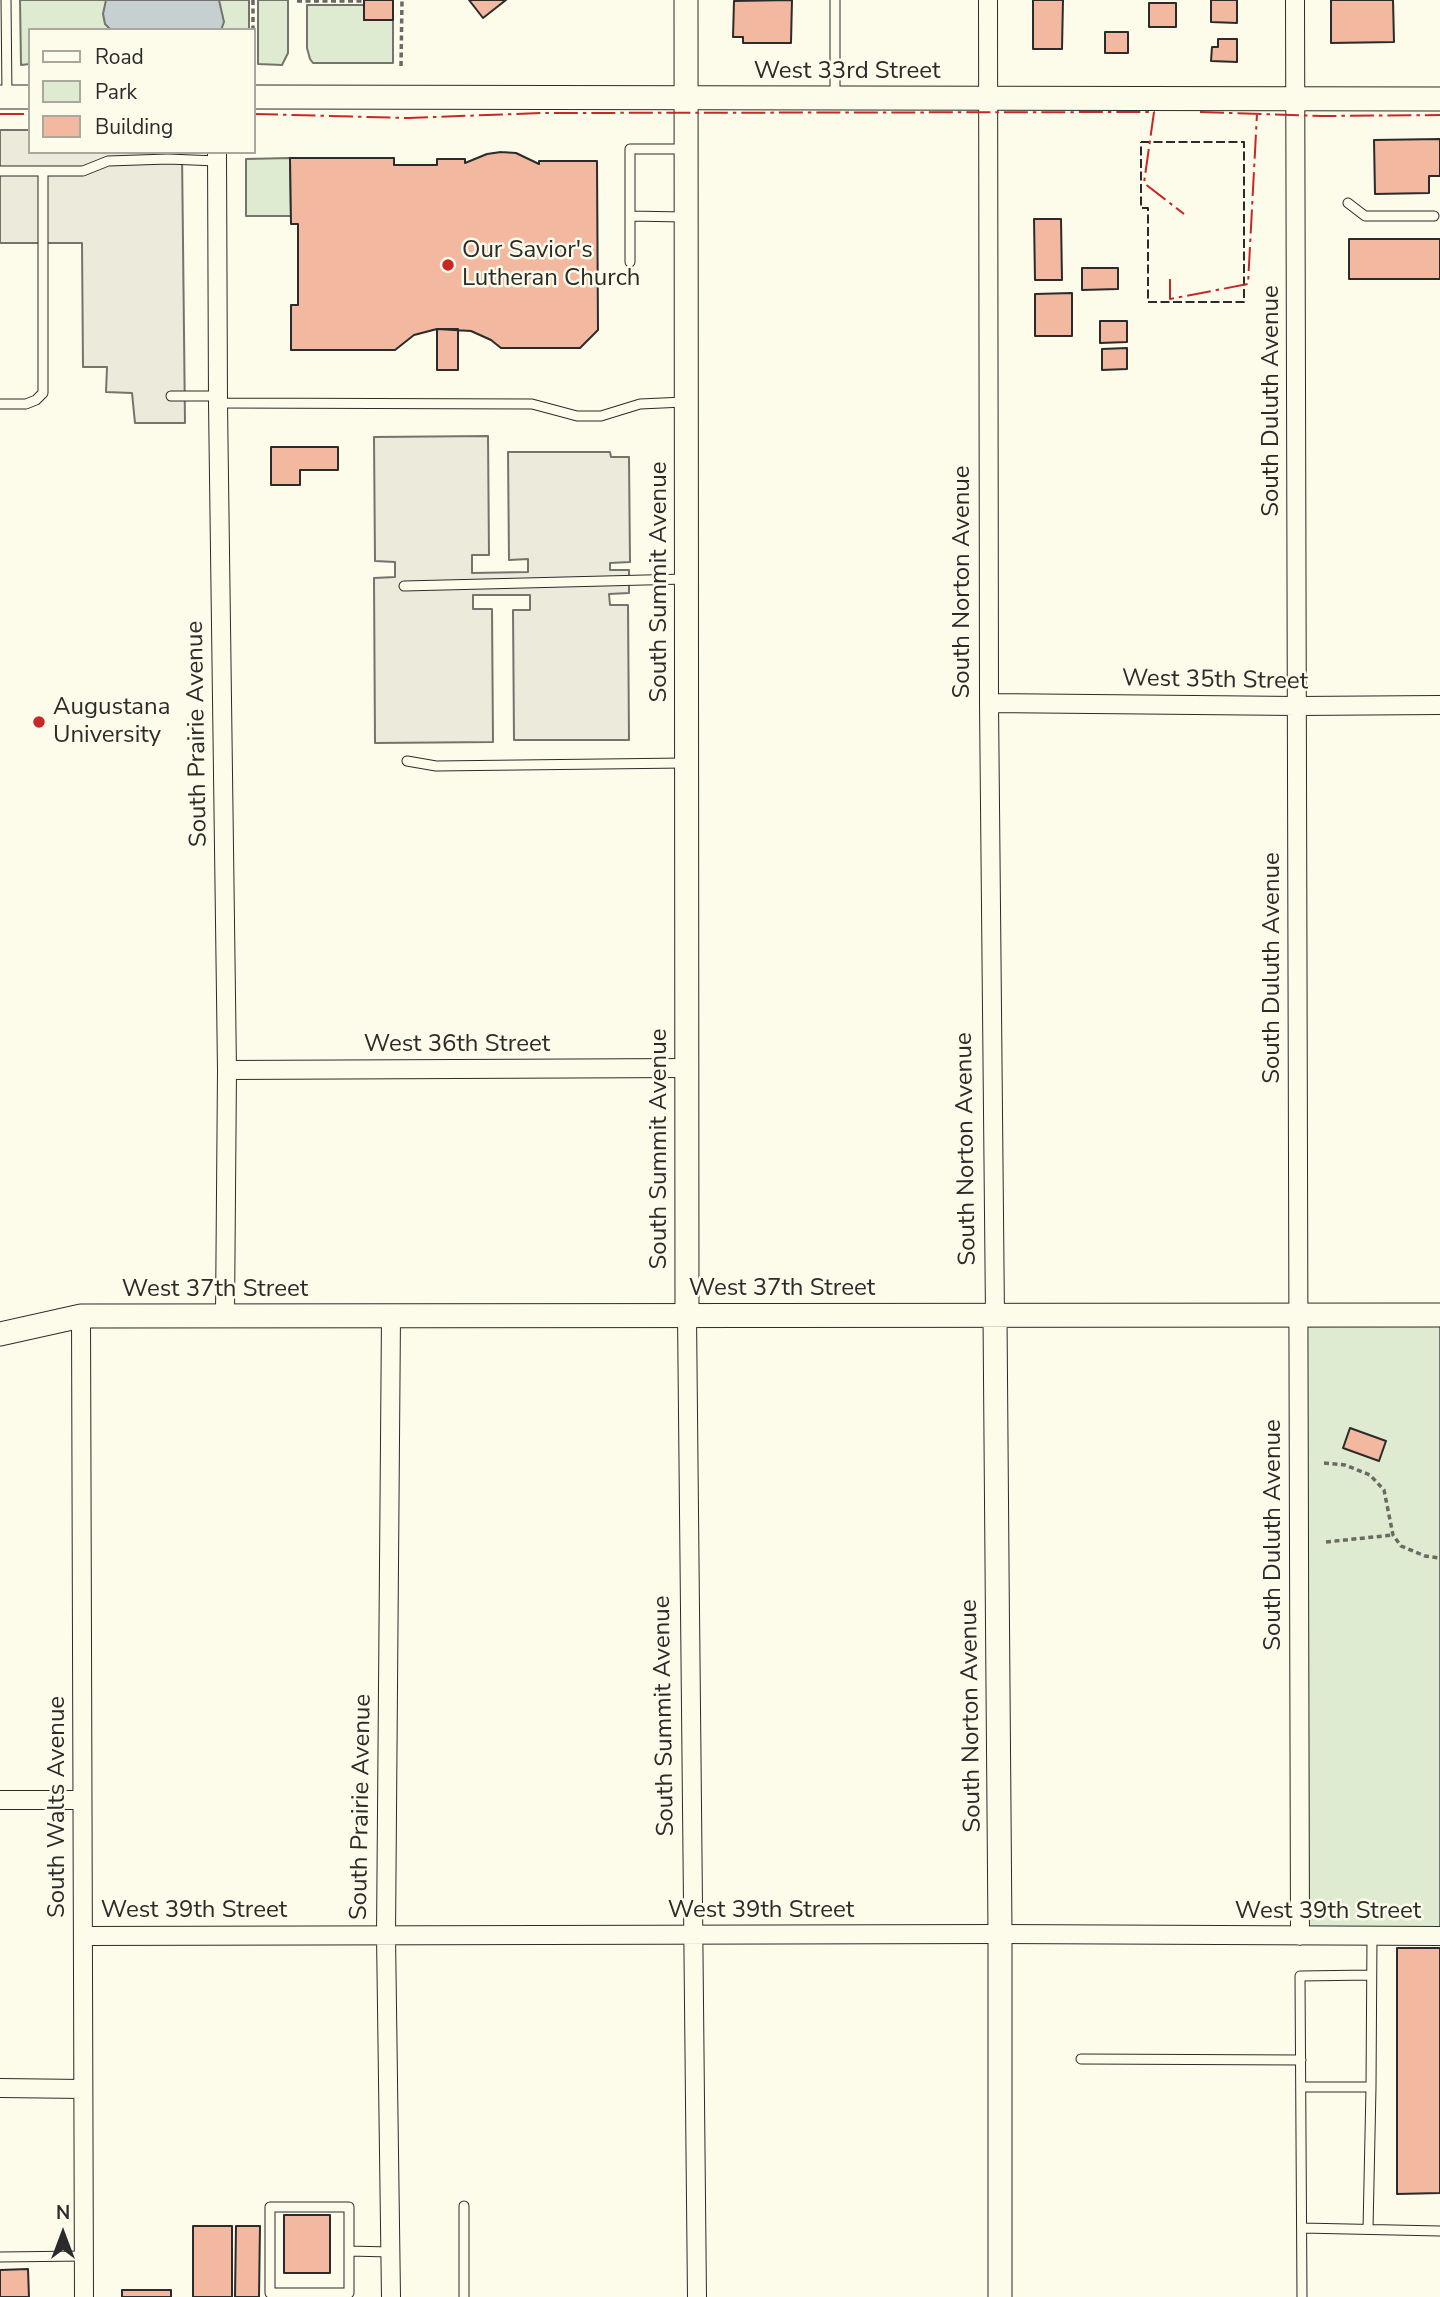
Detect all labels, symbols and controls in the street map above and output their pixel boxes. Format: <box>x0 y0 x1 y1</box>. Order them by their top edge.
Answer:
legend <box>28 28 256 154</box>
text: Road <box>95 43 144 71</box>
street label: West 33rd Street <box>754 58 940 86</box>
text: Park <box>95 78 137 106</box>
text: Building <box>95 113 173 141</box>
place label: Our Savior's Lutheran Church <box>462 237 640 293</box>
marker: Our Savior's Lutheran Church <box>440 257 456 273</box>
street label: South Duluth Avenue <box>1258 285 1286 517</box>
street label: South Summit Avenue <box>646 462 674 702</box>
street label: South Norton Avenue <box>949 465 977 699</box>
street label: South Prairie Avenue <box>182 621 214 847</box>
street label: West 35th Street <box>1122 665 1308 697</box>
place label: Augustana University <box>53 694 170 750</box>
marker: Augustana University <box>31 714 47 730</box>
street label: South Duluth Avenue <box>1259 852 1287 1084</box>
street label: South Summit Avenue <box>646 1029 674 1269</box>
street label: West 36th Street <box>364 1031 550 1059</box>
street label: South Norton Avenue <box>951 1032 983 1266</box>
street label: West 37th Street <box>689 1275 875 1303</box>
street label: West 37th Street <box>122 1276 308 1304</box>
street label: South Duluth Avenue <box>1260 1419 1288 1651</box>
street label: South Summit Avenue <box>649 1595 681 1837</box>
street label: South Norton Avenue <box>956 1599 988 1833</box>
street label: South Prairie Avenue <box>346 1694 378 1920</box>
street label: South Walts Avenue <box>44 1696 72 1918</box>
street label: West 39th Street <box>101 1897 287 1925</box>
street label: West 39th Street <box>668 1897 854 1925</box>
street label: West 39th Street <box>1235 1898 1421 1926</box>
north arrow <box>28 2199 98 2269</box>
text: N <box>56 2200 70 2226</box>

